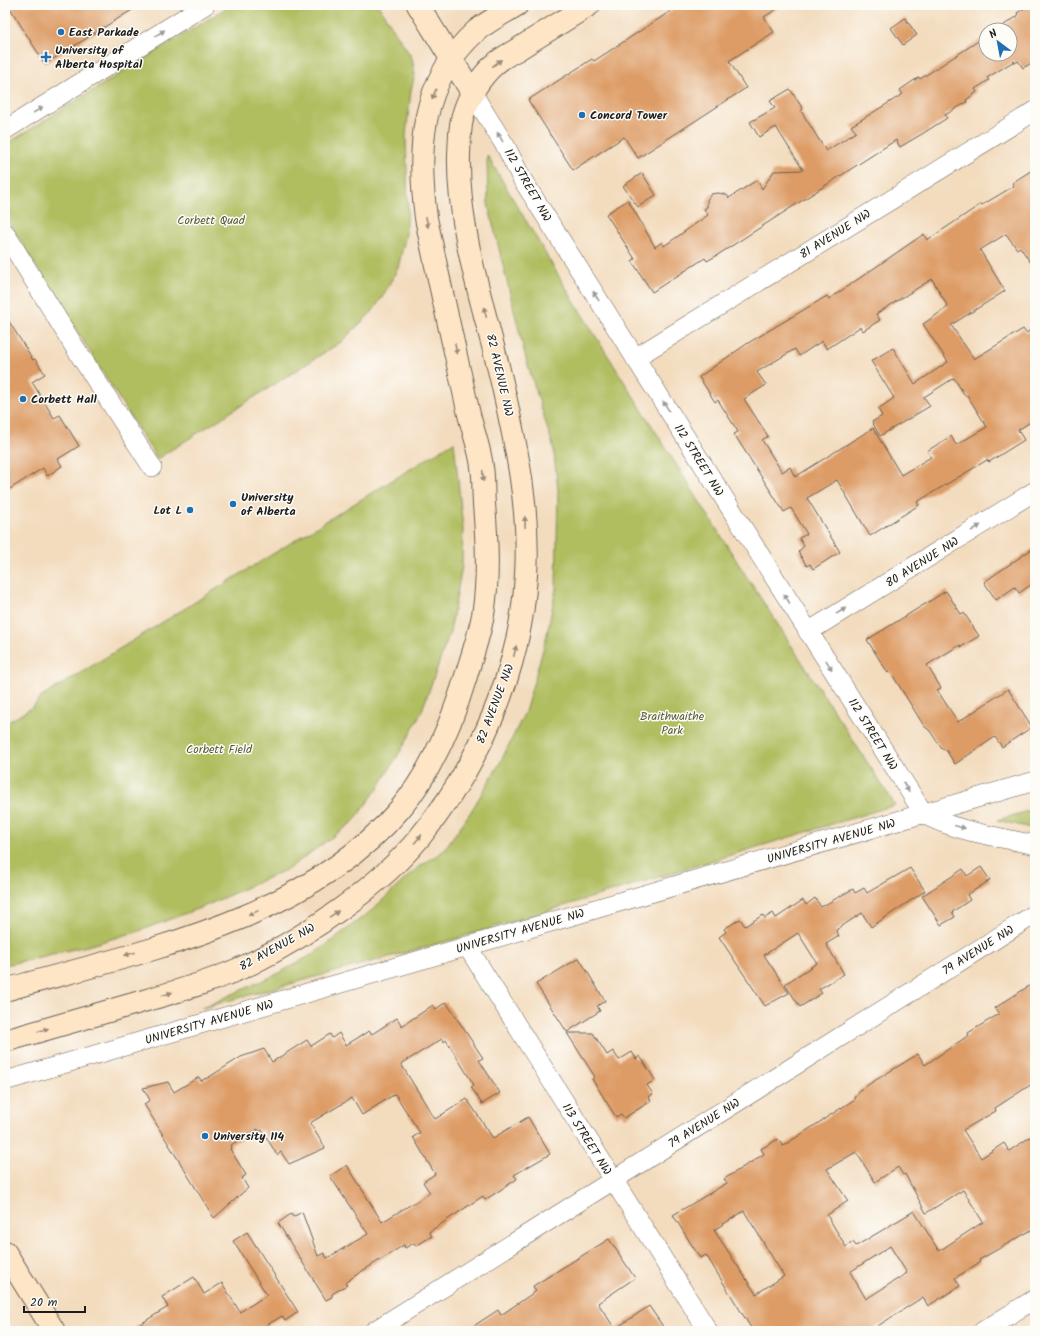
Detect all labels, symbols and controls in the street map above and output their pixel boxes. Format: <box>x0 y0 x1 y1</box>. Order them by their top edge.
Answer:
north arrow <box>978 22 1018 62</box>
place label: East Parkade <box>69 23 139 42</box>
text: N <box>986 25 1001 44</box>
marker: East Parkade <box>56 27 66 37</box>
one-way arrow <box>154 30 166 37</box>
place label: University of Alberta Hospital <box>55 41 143 74</box>
marker: University of Alberta Hospital <box>40 51 52 63</box>
one-way arrow <box>491 59 502 67</box>
one-way arrow <box>430 89 436 101</box>
one-way arrow <box>32 106 44 113</box>
place label: Concord Tower <box>590 106 668 125</box>
marker: Concord Tower <box>577 110 587 120</box>
one-way arrow <box>497 131 504 143</box>
street label: 112 STREET NW <box>499 145 556 225</box>
street label: 81 AVENUE NW <box>796 205 875 264</box>
park label: Corbett Quad <box>177 211 246 230</box>
one-way arrow <box>424 216 430 228</box>
one-way arrow <box>592 291 600 302</box>
one-way arrow <box>482 306 488 318</box>
street label: 82 AVENUE NW <box>481 332 518 418</box>
one-way arrow <box>453 343 459 355</box>
place label: Corbett Hall <box>31 390 97 409</box>
marker: Corbett Hall <box>18 394 28 404</box>
one-way arrow <box>662 400 669 412</box>
street label: 112 STREET NW <box>669 421 728 500</box>
one-way arrow <box>479 470 486 482</box>
place label: University of Alberta <box>241 488 296 521</box>
marker: University of Alberta <box>228 499 238 509</box>
place label: Lot L <box>153 501 182 520</box>
marker: Lot L <box>185 505 195 515</box>
one-way arrow <box>522 516 529 528</box>
one-way arrow <box>971 524 981 532</box>
street label: 80 AVENUE NW <box>882 532 963 593</box>
one-way arrow <box>784 593 791 605</box>
one-way arrow <box>836 608 847 615</box>
one-way arrow <box>512 644 518 657</box>
one-way arrow <box>826 659 833 671</box>
street label: 82 AVENUE NW <box>471 661 519 747</box>
street label: 112 STREET NW <box>843 695 902 774</box>
park label: Braithwaithe Park <box>640 707 705 740</box>
park label: Corbett Field <box>186 740 253 759</box>
one-way arrow <box>903 781 910 792</box>
street label: UNIVERSITY AVENUE NW <box>765 814 898 869</box>
one-way arrow <box>954 825 967 831</box>
one-way arrow <box>413 834 422 845</box>
street label: UNIVERSITY AVENUE NW <box>454 904 587 959</box>
one-way arrow <box>248 910 259 916</box>
one-way arrow <box>329 910 339 918</box>
street label: 82 AVENUE NW <box>236 919 319 976</box>
street label: 79 AVENUE NW <box>939 921 1018 980</box>
one-way arrow <box>124 952 137 958</box>
one-way arrow <box>162 991 174 997</box>
street label: UNIVERSITY AVENUE NW <box>143 995 276 1050</box>
one-way arrow <box>37 1027 49 1033</box>
street label: 79 AVENUE NW <box>665 1094 744 1153</box>
street label: 113 STREET NW <box>557 1100 616 1179</box>
place label: University 114 <box>213 1127 284 1146</box>
marker: University 114 <box>200 1131 210 1141</box>
scale bar <box>24 1288 85 1314</box>
text: 20 m <box>30 1293 58 1312</box>

